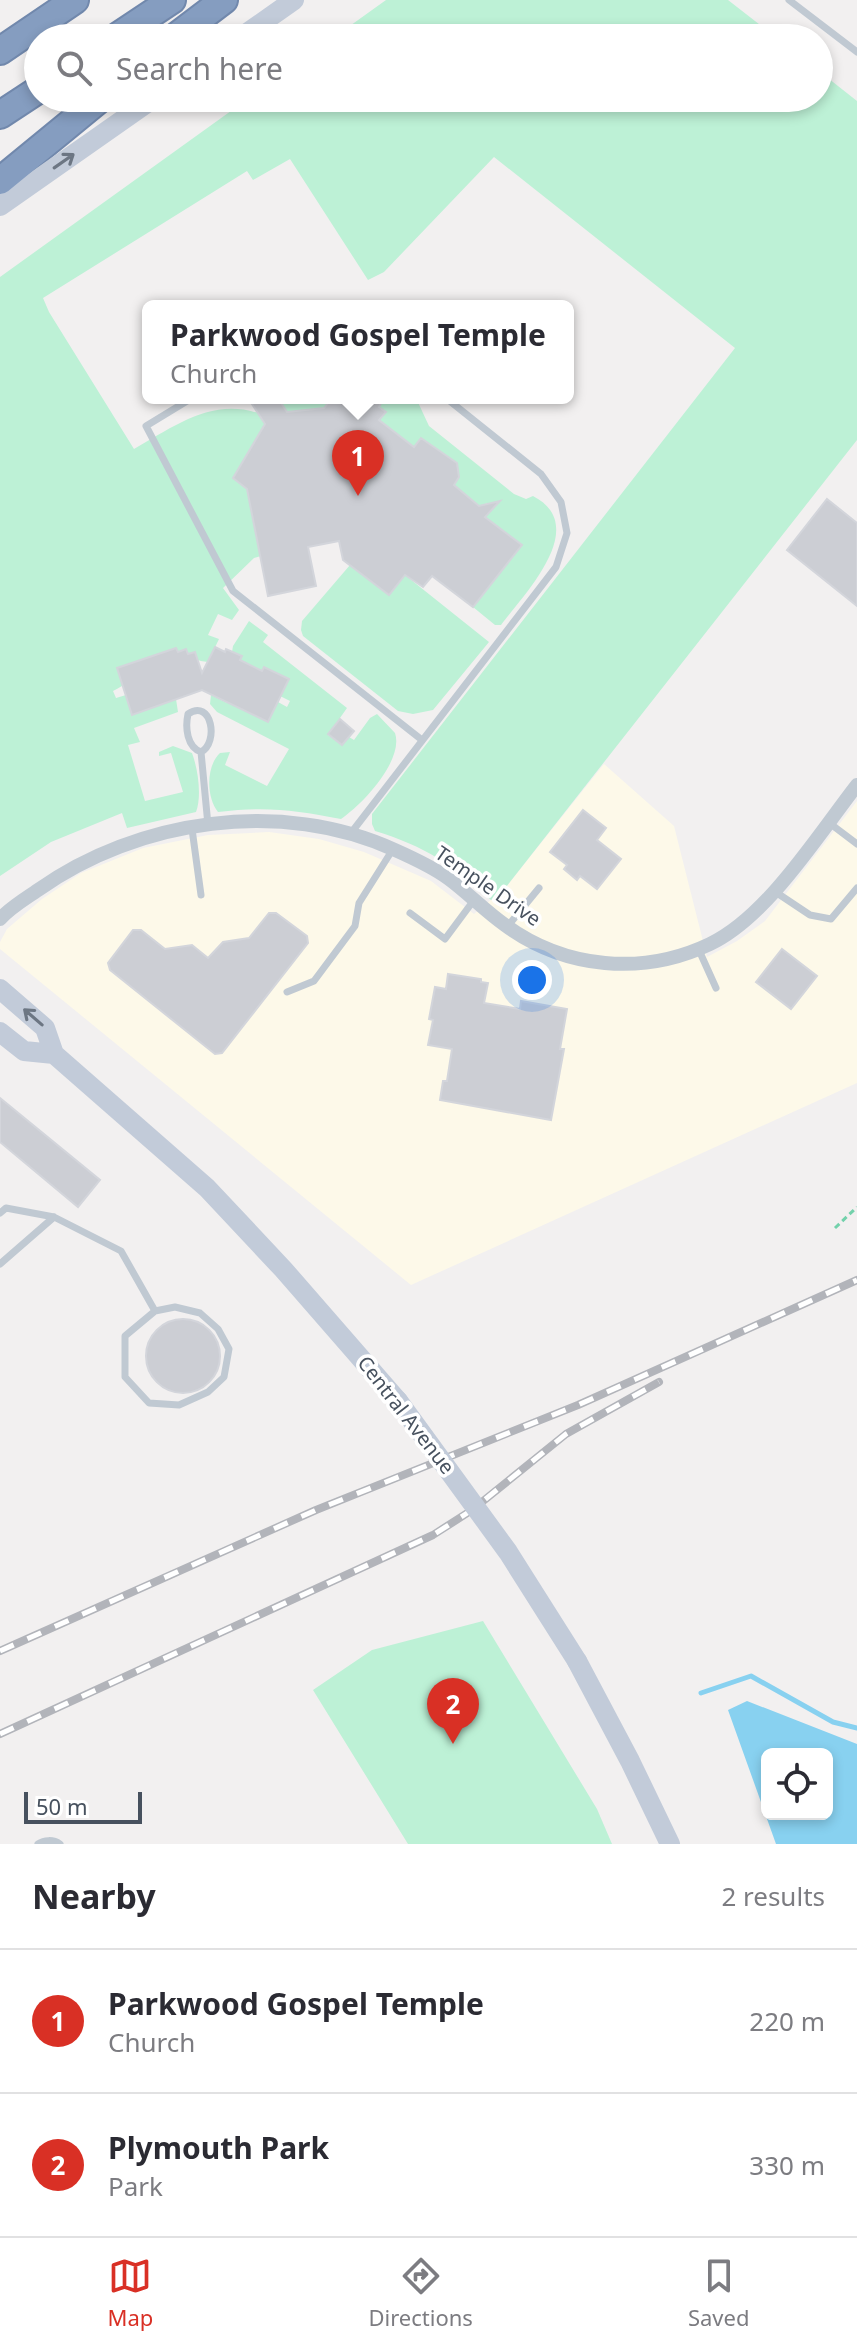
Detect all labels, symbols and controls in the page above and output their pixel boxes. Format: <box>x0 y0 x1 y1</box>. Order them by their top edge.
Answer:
search box <box>24 24 833 112</box>
icon: search <box>52 46 96 90</box>
text: Search here <box>116 48 283 89</box>
one-way arrow <box>52 153 74 169</box>
popup <box>142 300 574 404</box>
text: Parkwood Gospel Temple <box>170 314 546 355</box>
text: Church <box>170 355 257 391</box>
pin: 1 <box>332 430 384 496</box>
street label: Temple Drive <box>430 839 546 932</box>
your location <box>512 960 552 1000</box>
one-way arrow <box>23 1009 43 1027</box>
street label: Central Avenue <box>352 1350 461 1479</box>
pin: 2 <box>427 1678 479 1744</box>
map controls <box>761 1748 833 1820</box>
button: locate <box>761 1748 833 1820</box>
scale bar <box>24 1788 142 1824</box>
text: 50 m <box>36 1791 87 1821</box>
text: Nearby <box>32 1873 156 1919</box>
text: 2 results <box>721 1878 825 1914</box>
text: Parkwood Gospel Temple <box>108 1983 484 2024</box>
text: 1 <box>51 2003 65 2039</box>
text: 220 m <box>749 2003 825 2039</box>
text: Church <box>108 2024 195 2060</box>
text: Plymouth Park <box>108 2127 329 2168</box>
text: 2 <box>51 2147 65 2183</box>
text: 330 m <box>749 2147 825 2183</box>
text: Park <box>108 2168 163 2204</box>
tab: Map <box>108 2254 153 2332</box>
tab: Directions <box>368 2254 473 2332</box>
tab: Saved <box>688 2254 749 2332</box>

